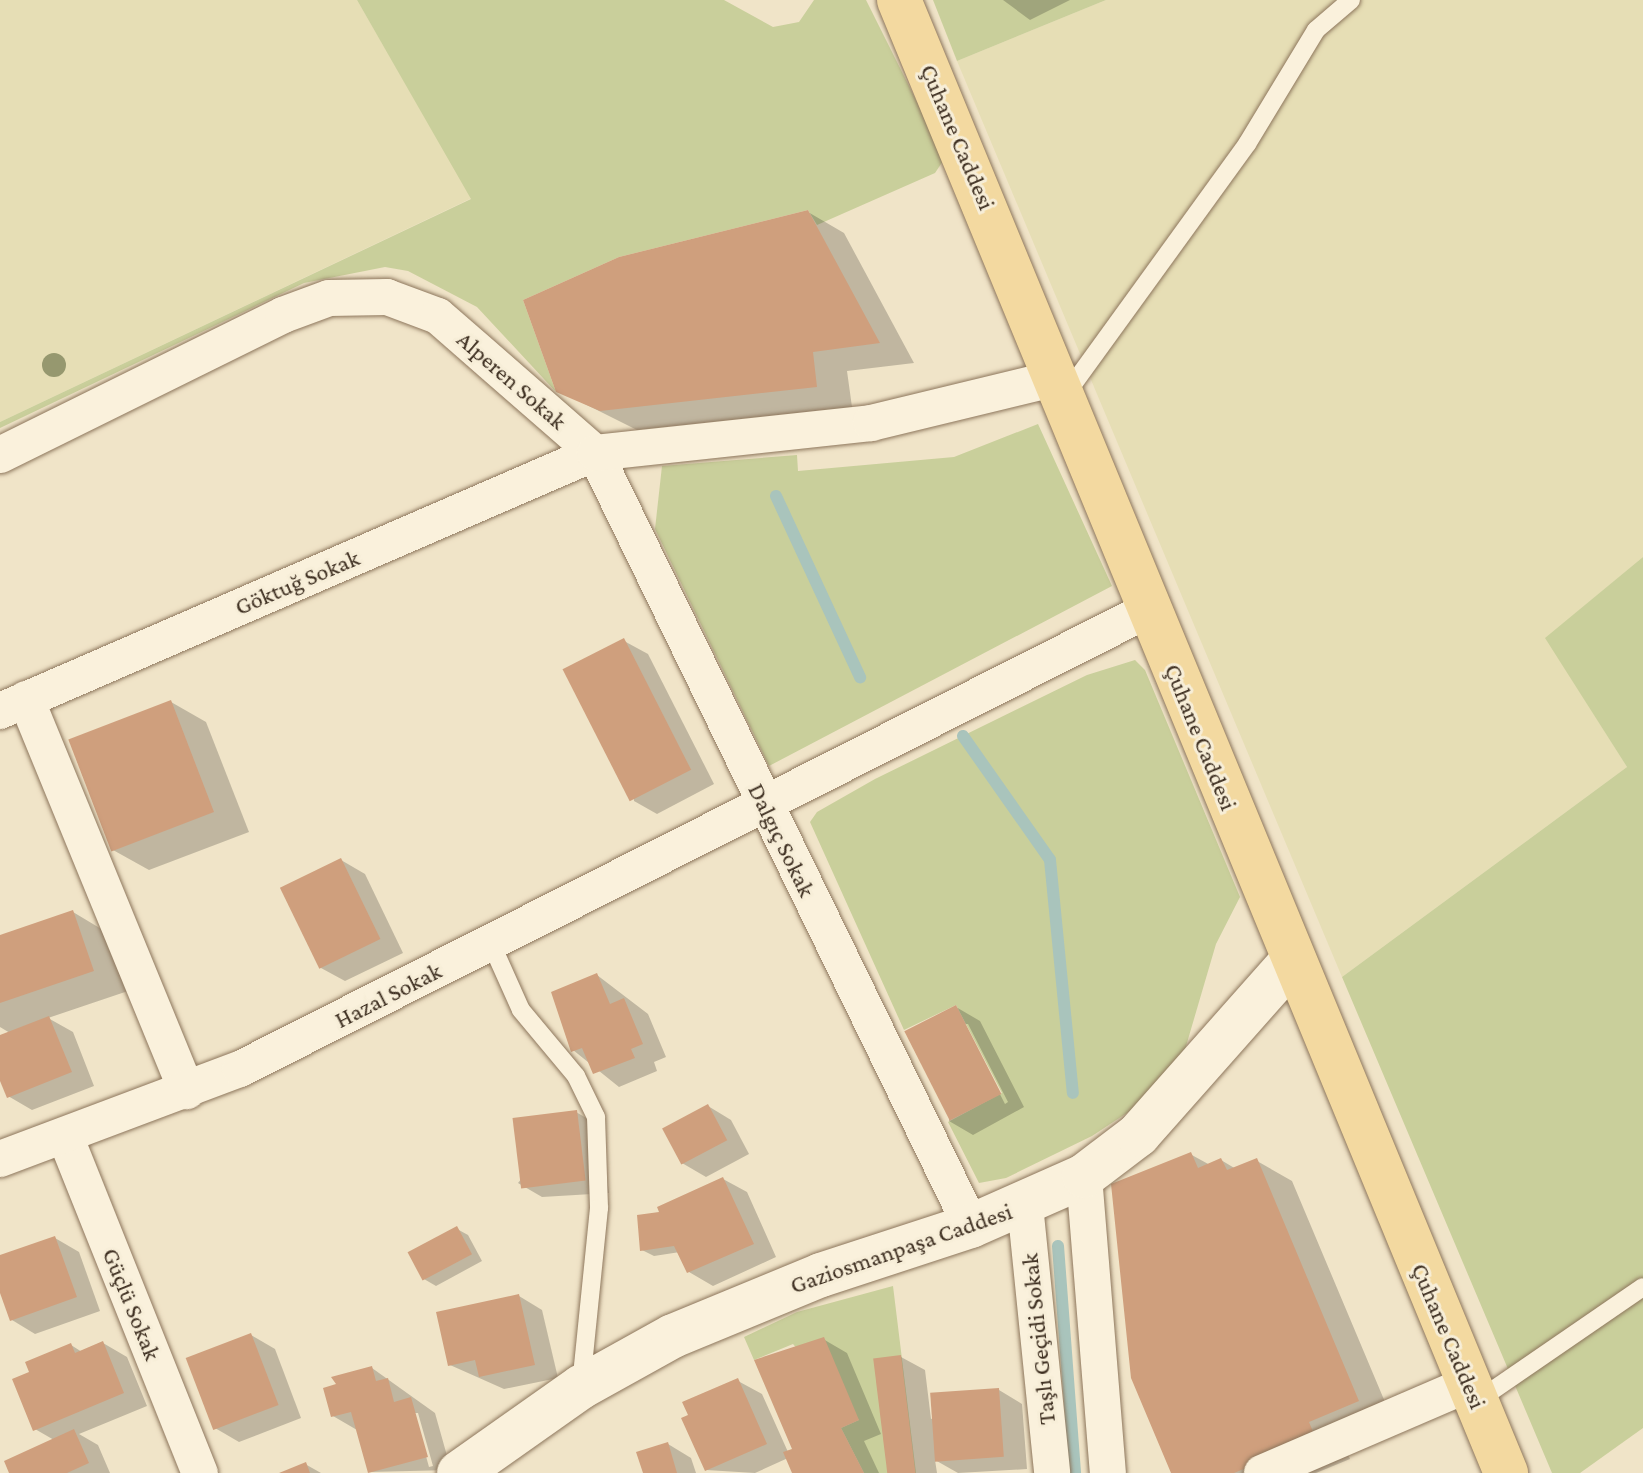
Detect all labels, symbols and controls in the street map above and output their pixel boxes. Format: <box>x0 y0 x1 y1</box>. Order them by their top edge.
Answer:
street label: Çuhane Caddesi <box>914 60 1002 214</box>
street label: Alperen Sokak <box>451 324 573 436</box>
street label: Göktuğ Sokak <box>230 543 364 621</box>
street label: Çuhane Caddesi <box>1159 660 1243 814</box>
street label: Dalgıç Sokak <box>742 779 822 901</box>
street label: Hazal Sokak <box>330 956 446 1034</box>
street label: Gaziosmanpaşa Caddesi <box>786 1196 1016 1300</box>
street label: Güçlü Sokak <box>96 1244 168 1364</box>
street label: Taşlı Geçidi Sokak <box>1015 1252 1061 1426</box>
street label: Çuhane Caddesi <box>1405 1259 1493 1413</box>

